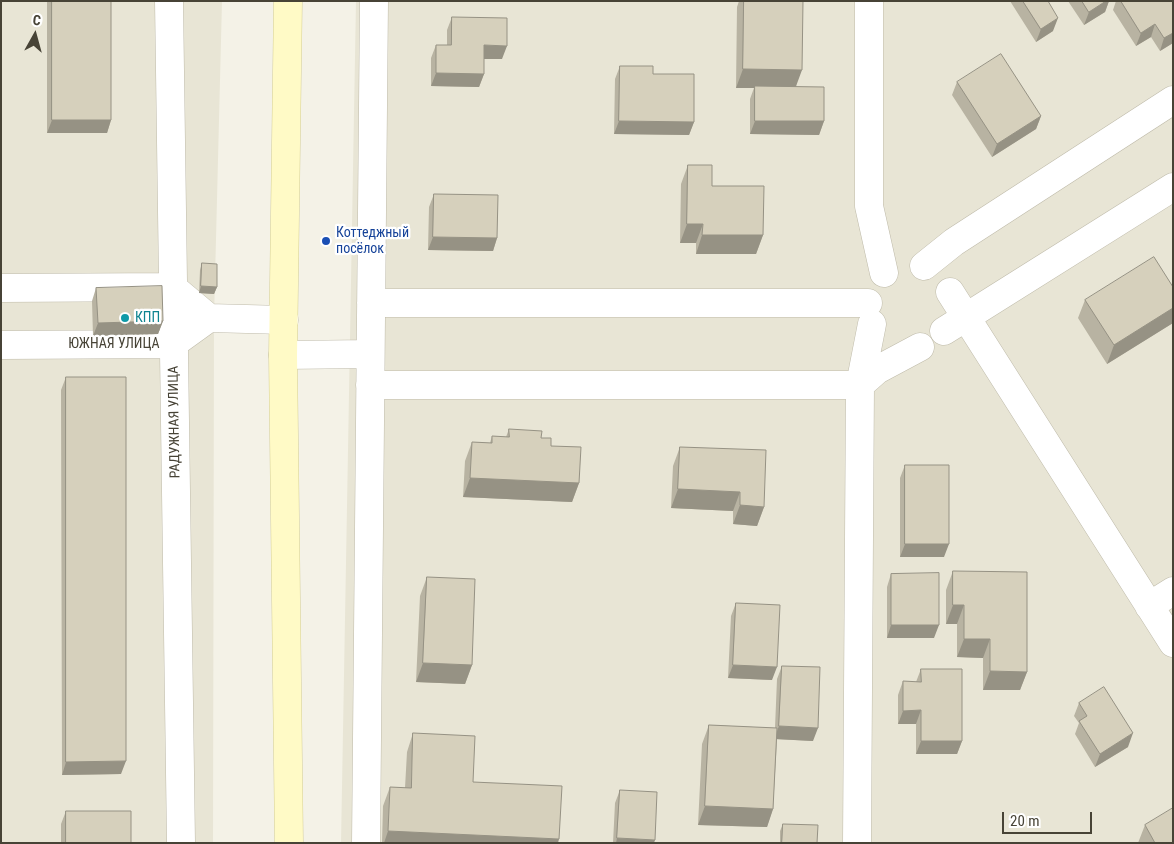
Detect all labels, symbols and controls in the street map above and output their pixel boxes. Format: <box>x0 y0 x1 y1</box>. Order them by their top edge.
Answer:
north arrow <box>10 10 60 60</box>
text: С <box>32 12 42 29</box>
place label: Коттеджный посёлок <box>336 225 409 258</box>
marker: Коттеджный посёлок <box>320 235 332 247</box>
place label: КПП <box>135 310 160 326</box>
marker: КПП <box>119 312 131 324</box>
street label: ЮЖНАЯ УЛИЦА <box>68 336 160 352</box>
street label: РАДУЖНАЯ УЛИЦА <box>166 366 184 478</box>
scale bar <box>1004 802 1094 834</box>
text: 20 m <box>1010 812 1040 830</box>

